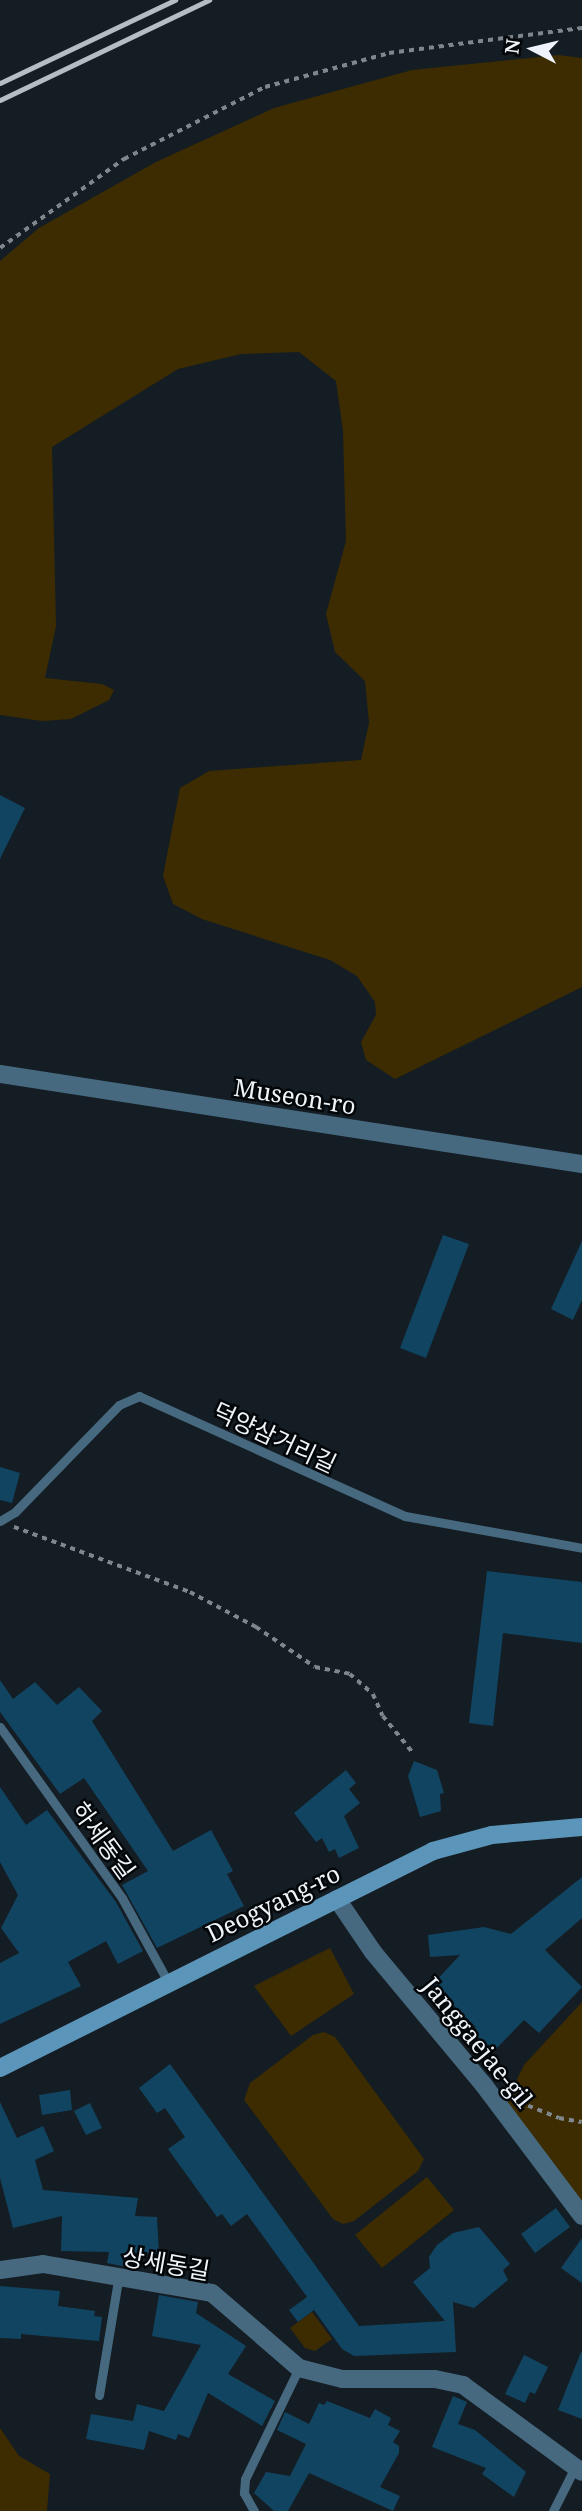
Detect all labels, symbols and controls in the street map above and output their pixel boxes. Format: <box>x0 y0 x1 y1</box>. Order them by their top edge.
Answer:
north arrow <box>498 14 568 84</box>
text: N <box>498 37 526 55</box>
street label: Museon-ro <box>232 1072 358 1120</box>
street label: 덕양삼거리길 <box>209 1396 341 1478</box>
street label: 하세동길 <box>66 1796 142 1884</box>
street label: Deogyang-ro <box>201 1858 345 1948</box>
street label: Janggaejae-gil <box>417 1971 539 2113</box>
street label: 상세동길 <box>120 2241 212 2285</box>

